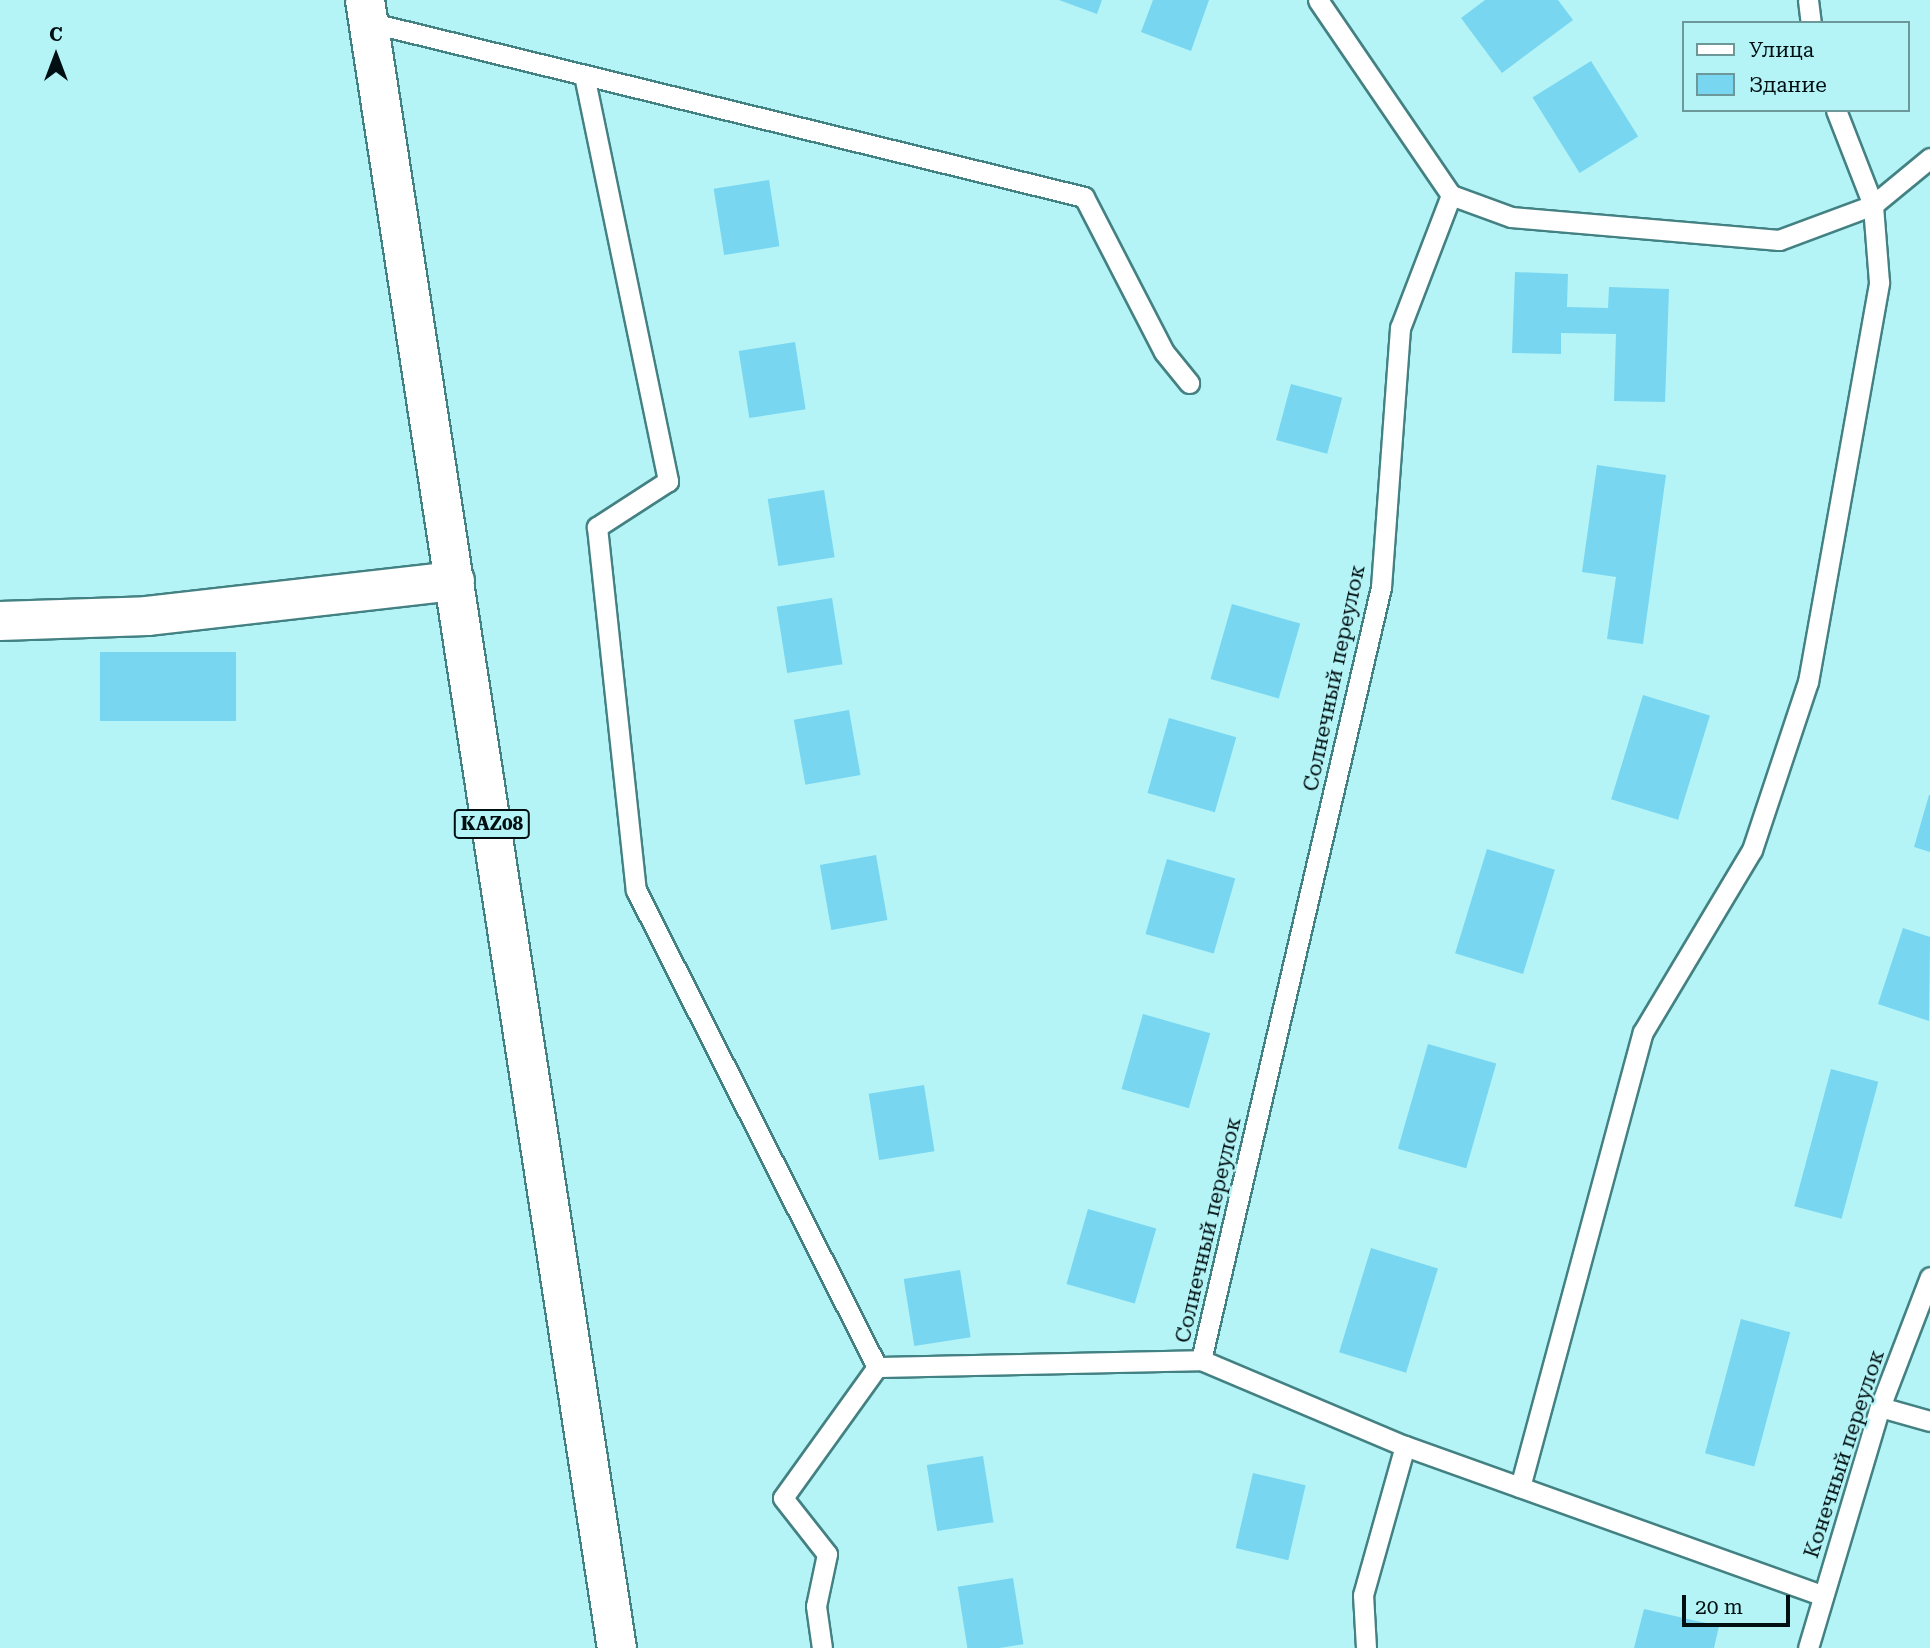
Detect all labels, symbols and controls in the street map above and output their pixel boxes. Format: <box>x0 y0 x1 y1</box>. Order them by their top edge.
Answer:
north arrow <box>21 21 91 91</box>
legend <box>1682 21 1909 112</box>
text: С <box>49 23 63 46</box>
text: Улица <box>1749 38 1814 62</box>
text: Здание <box>1749 73 1827 97</box>
street label: Солнечный переулок <box>1298 563 1370 793</box>
road number: KAZ08 <box>454 808 530 839</box>
street label: Солнечный переулок <box>1170 1115 1246 1345</box>
street label: Конечный переулок <box>1798 1347 1890 1561</box>
scale bar <box>1685 1582 1794 1626</box>
text: 20 m <box>1695 1595 1743 1619</box>

